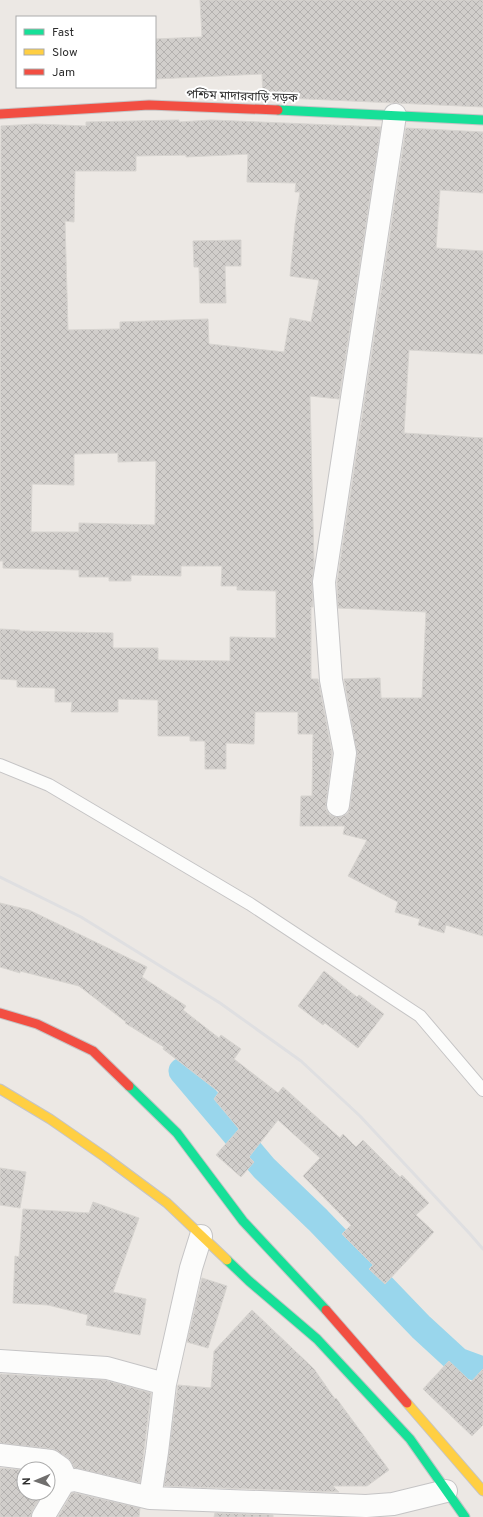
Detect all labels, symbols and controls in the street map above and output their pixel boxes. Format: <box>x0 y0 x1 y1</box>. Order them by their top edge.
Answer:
legend <box>16 16 156 88</box>
text: Fast <box>52 25 74 41</box>
text: Slow <box>52 45 78 61</box>
text: Jam <box>52 65 75 81</box>
street label: পশ্চিম মাদারবাড়ি সড়ক <box>186 86 298 107</box>
north arrow <box>16 1461 56 1501</box>
text: N <box>20 1477 34 1486</box>

